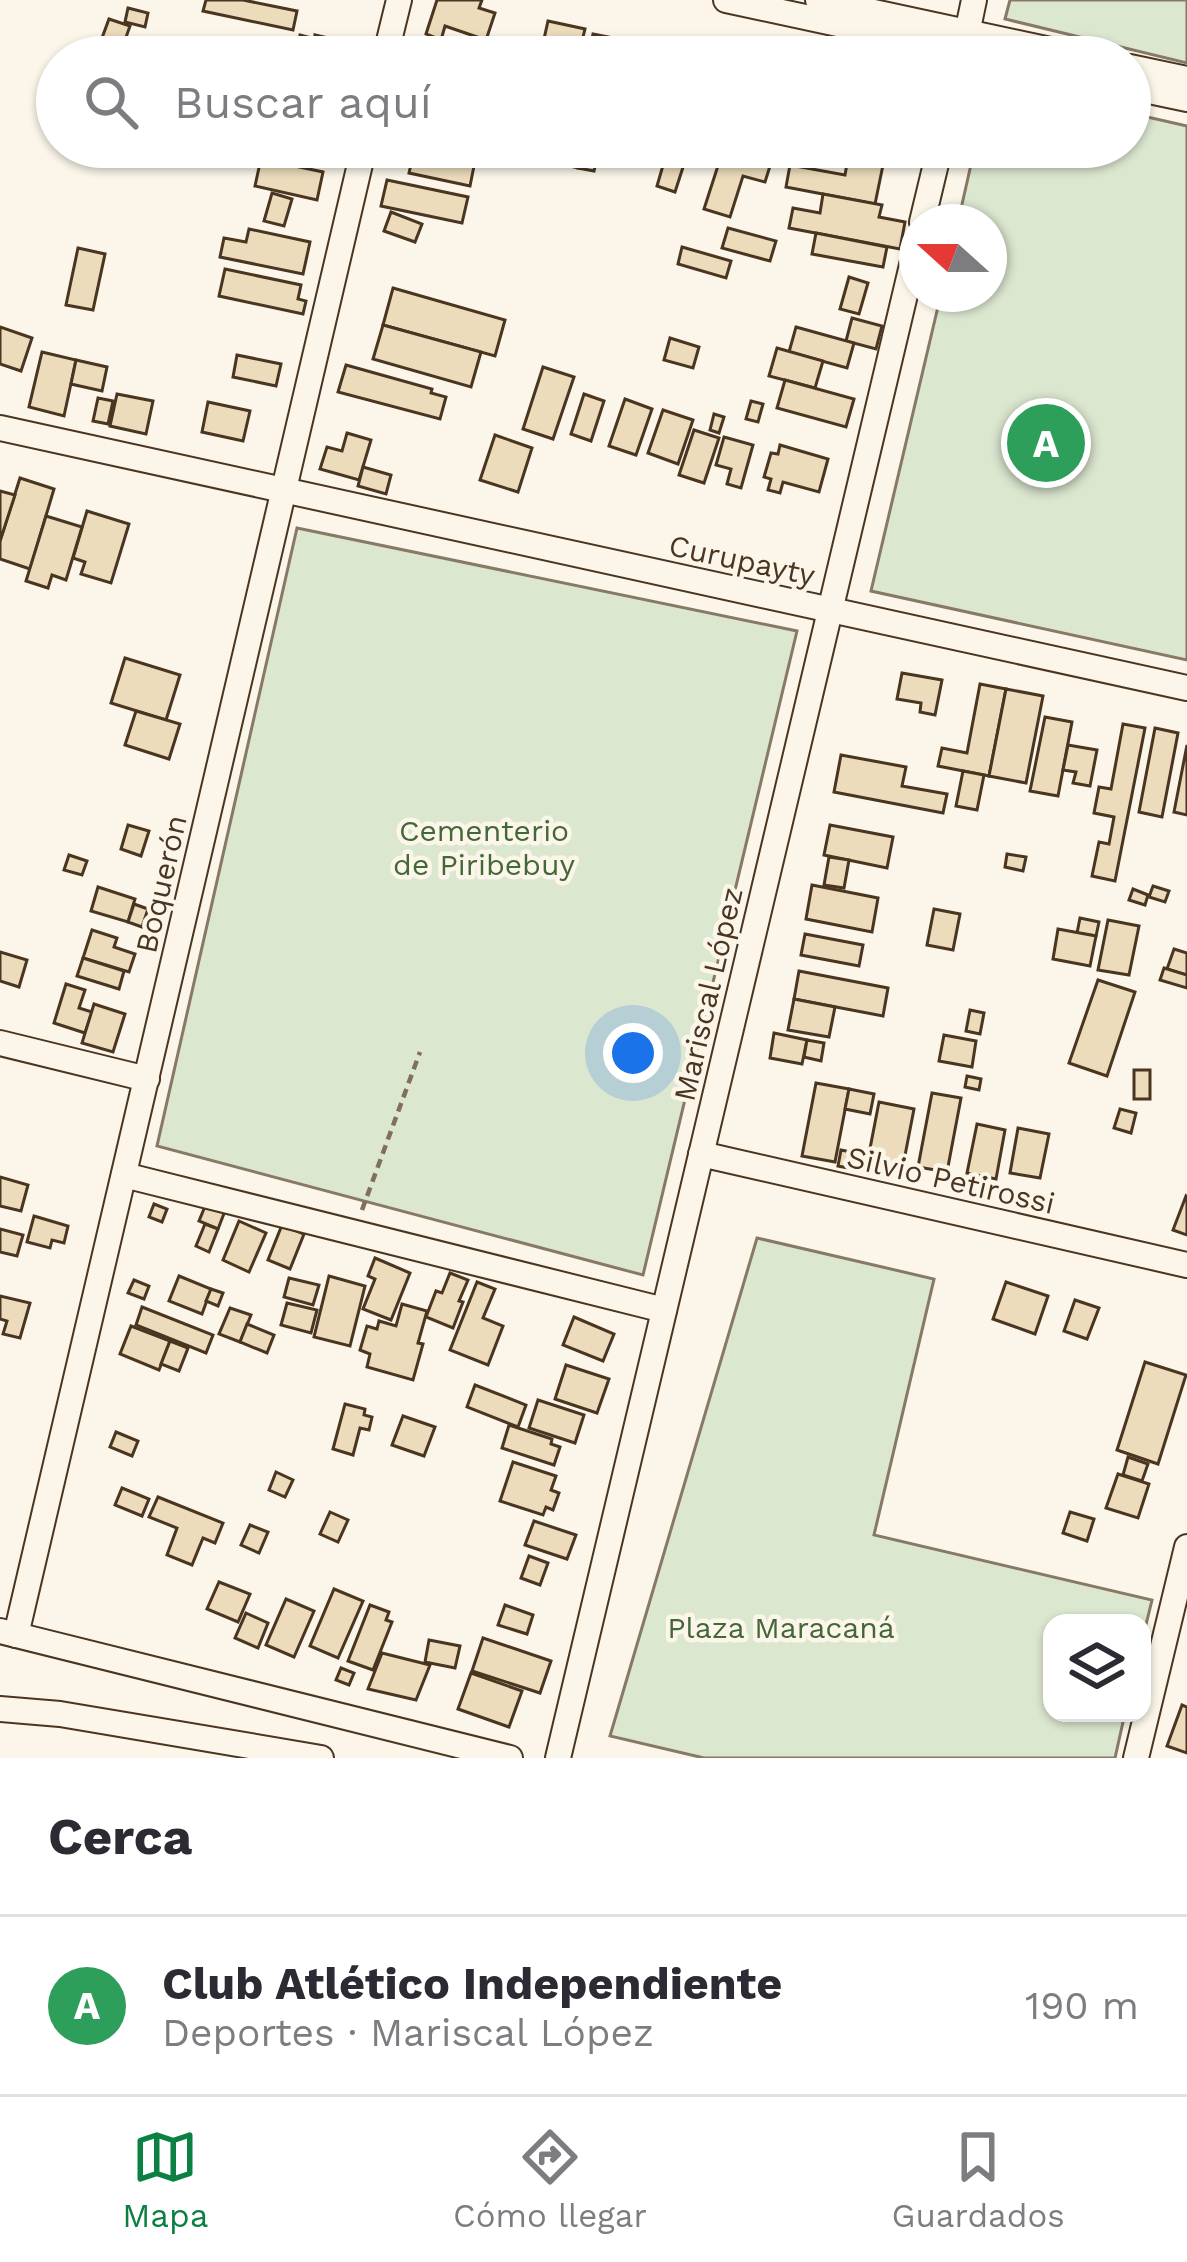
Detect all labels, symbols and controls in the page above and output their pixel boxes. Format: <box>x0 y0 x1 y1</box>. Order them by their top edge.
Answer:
search box <box>36 36 1151 168</box>
icon: search <box>78 69 144 135</box>
text: Buscar aquí <box>174 76 432 129</box>
north arrow <box>899 204 1007 312</box>
pin: A <box>1007 398 1085 488</box>
street label: Curupayty <box>666 527 819 593</box>
street label: Boquerón <box>128 812 194 956</box>
park label: Cementerio de Piribebuy <box>393 813 575 882</box>
street label: Mariscal López <box>666 884 750 1104</box>
your location <box>603 1023 663 1083</box>
street label: Silvio Petirossi <box>844 1139 1058 1221</box>
park label: Plaza Maracaná <box>667 1610 895 1645</box>
map controls <box>1043 1614 1151 1722</box>
button: layers <box>1043 1614 1151 1722</box>
text: Cerca <box>48 1807 192 1866</box>
text: Club Atlético Independiente <box>162 1957 782 2010</box>
text: A <box>74 1983 100 2028</box>
text: 190 m <box>1025 1983 1139 2028</box>
text: Deportes · Mariscal López <box>162 2010 654 2055</box>
tab: Mapa <box>122 2124 208 2235</box>
tab: Cómo llegar <box>453 2124 647 2235</box>
tab: Guardados <box>892 2124 1065 2235</box>

